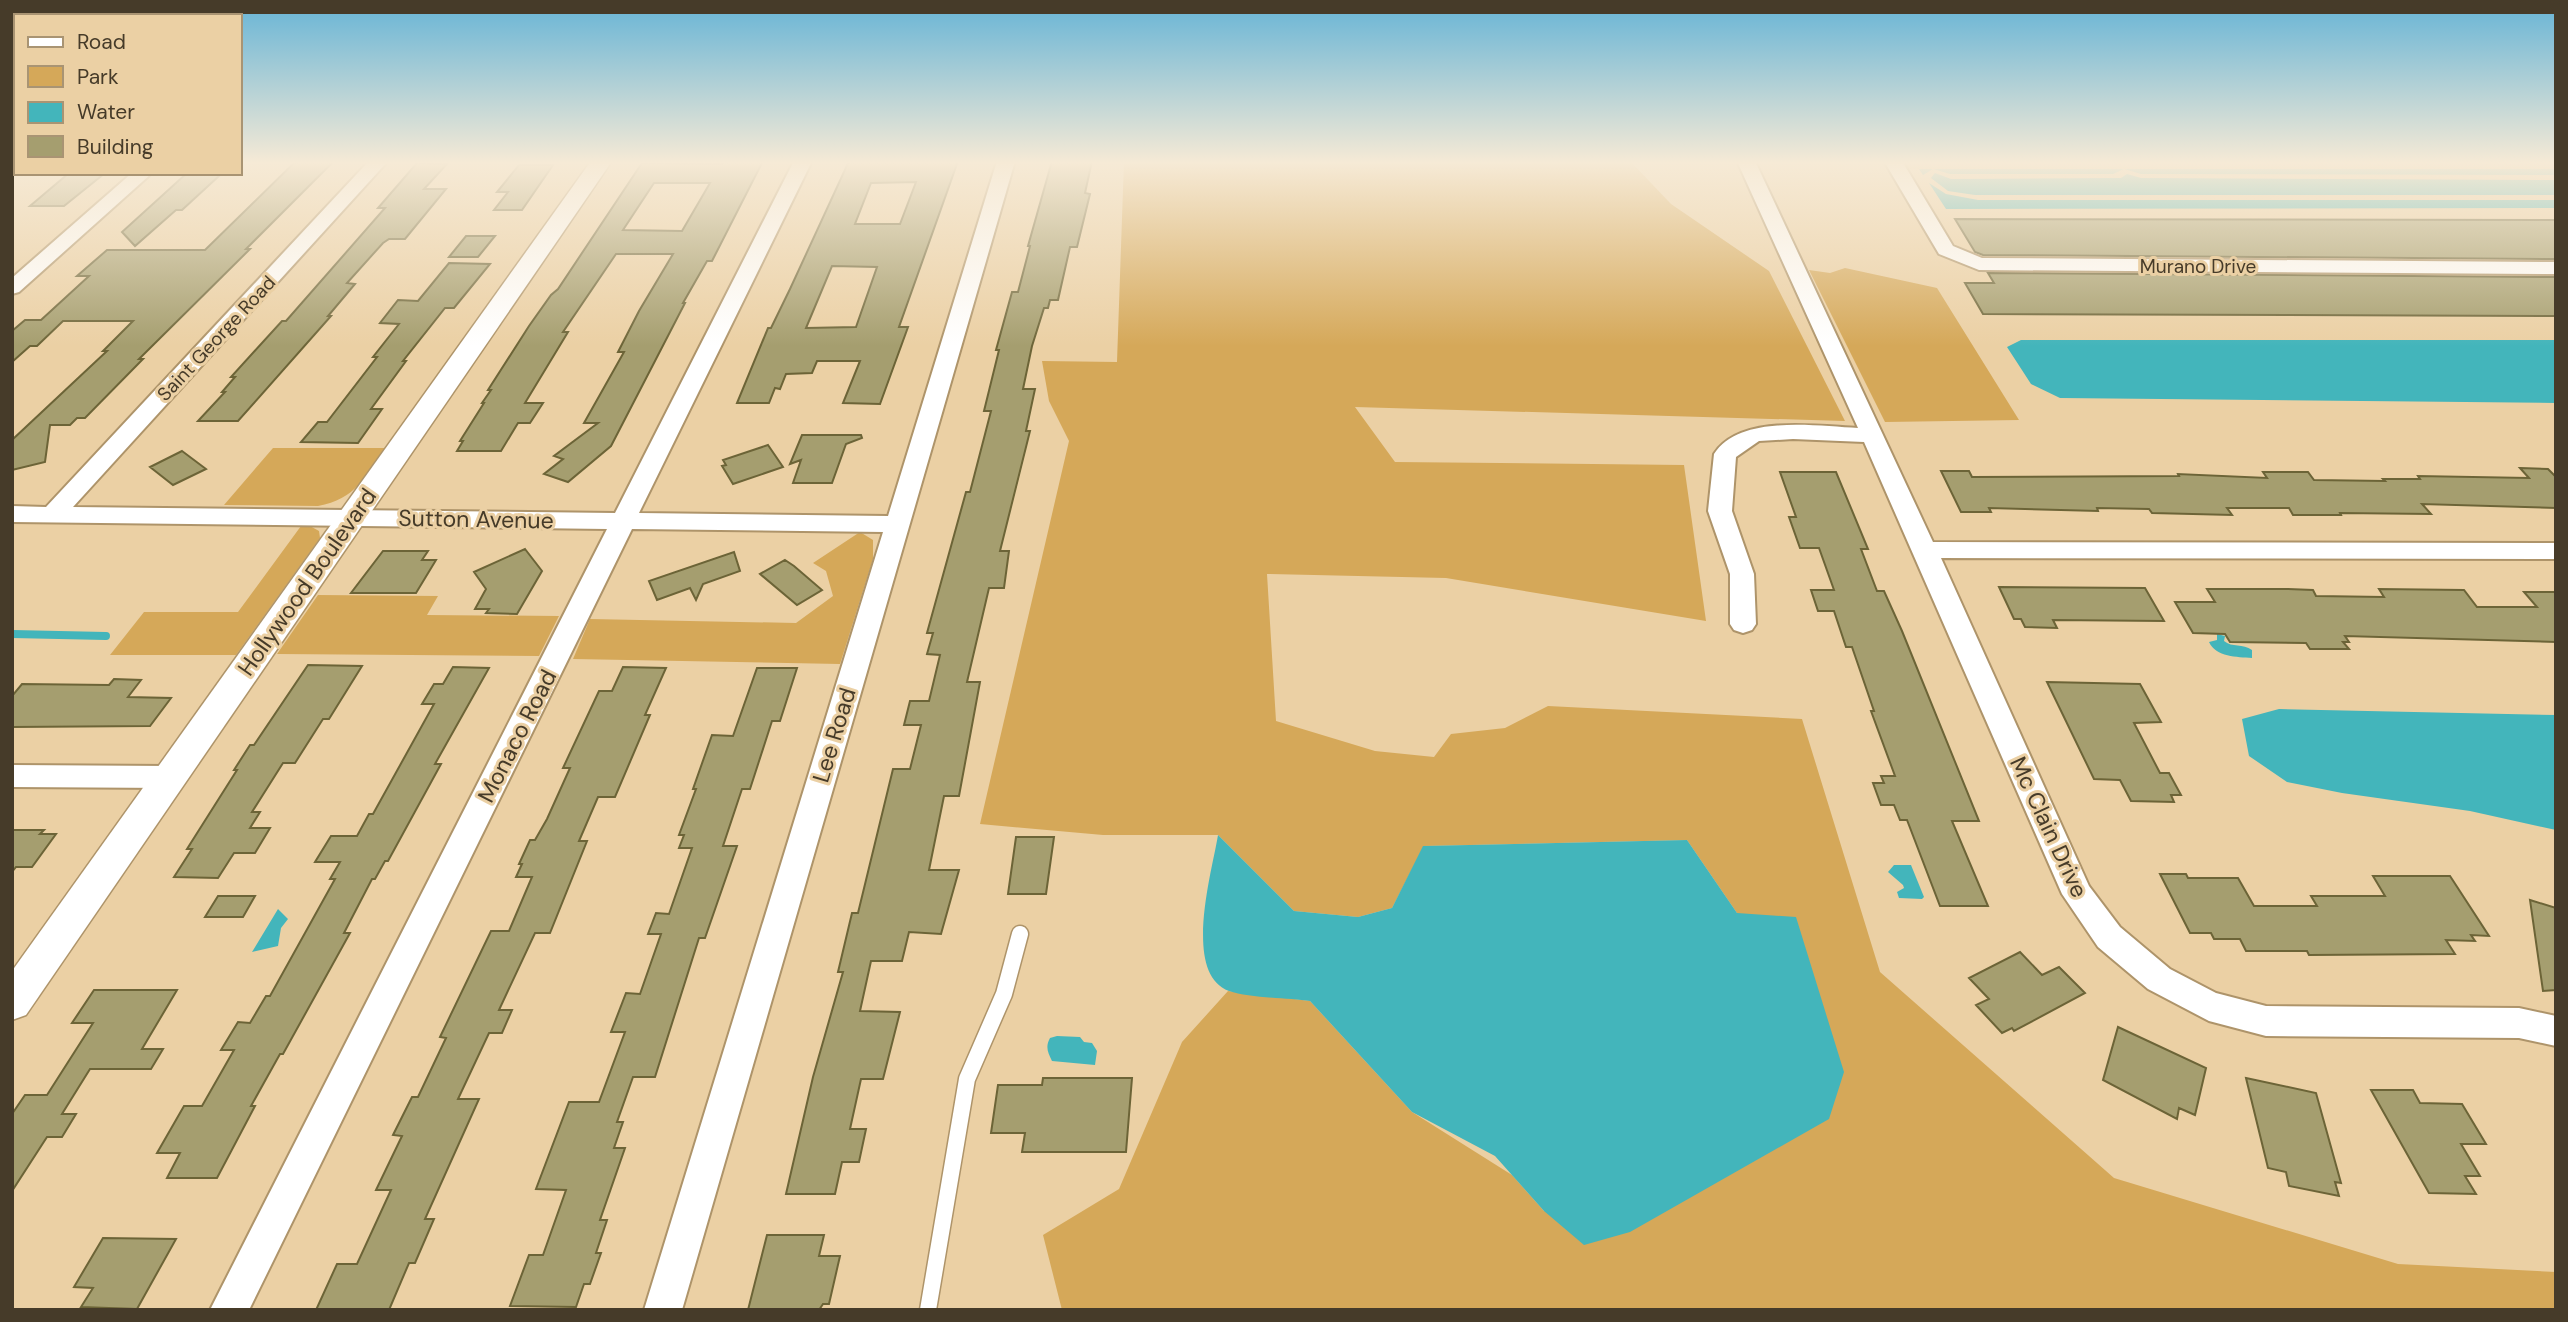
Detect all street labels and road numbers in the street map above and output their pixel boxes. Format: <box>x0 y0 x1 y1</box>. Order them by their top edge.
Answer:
street label: Murano Drive <box>2140 254 2256 279</box>
street label: Saint George Road <box>152 270 281 406</box>
street label: Hollywood Boulevard <box>231 482 383 682</box>
street label: Sutton Avenue <box>398 503 554 535</box>
street label: Monaco Road <box>471 665 563 807</box>
street label: Lee Road <box>805 684 863 786</box>
street label: Mc Clain Drive <box>2003 752 2095 902</box>

